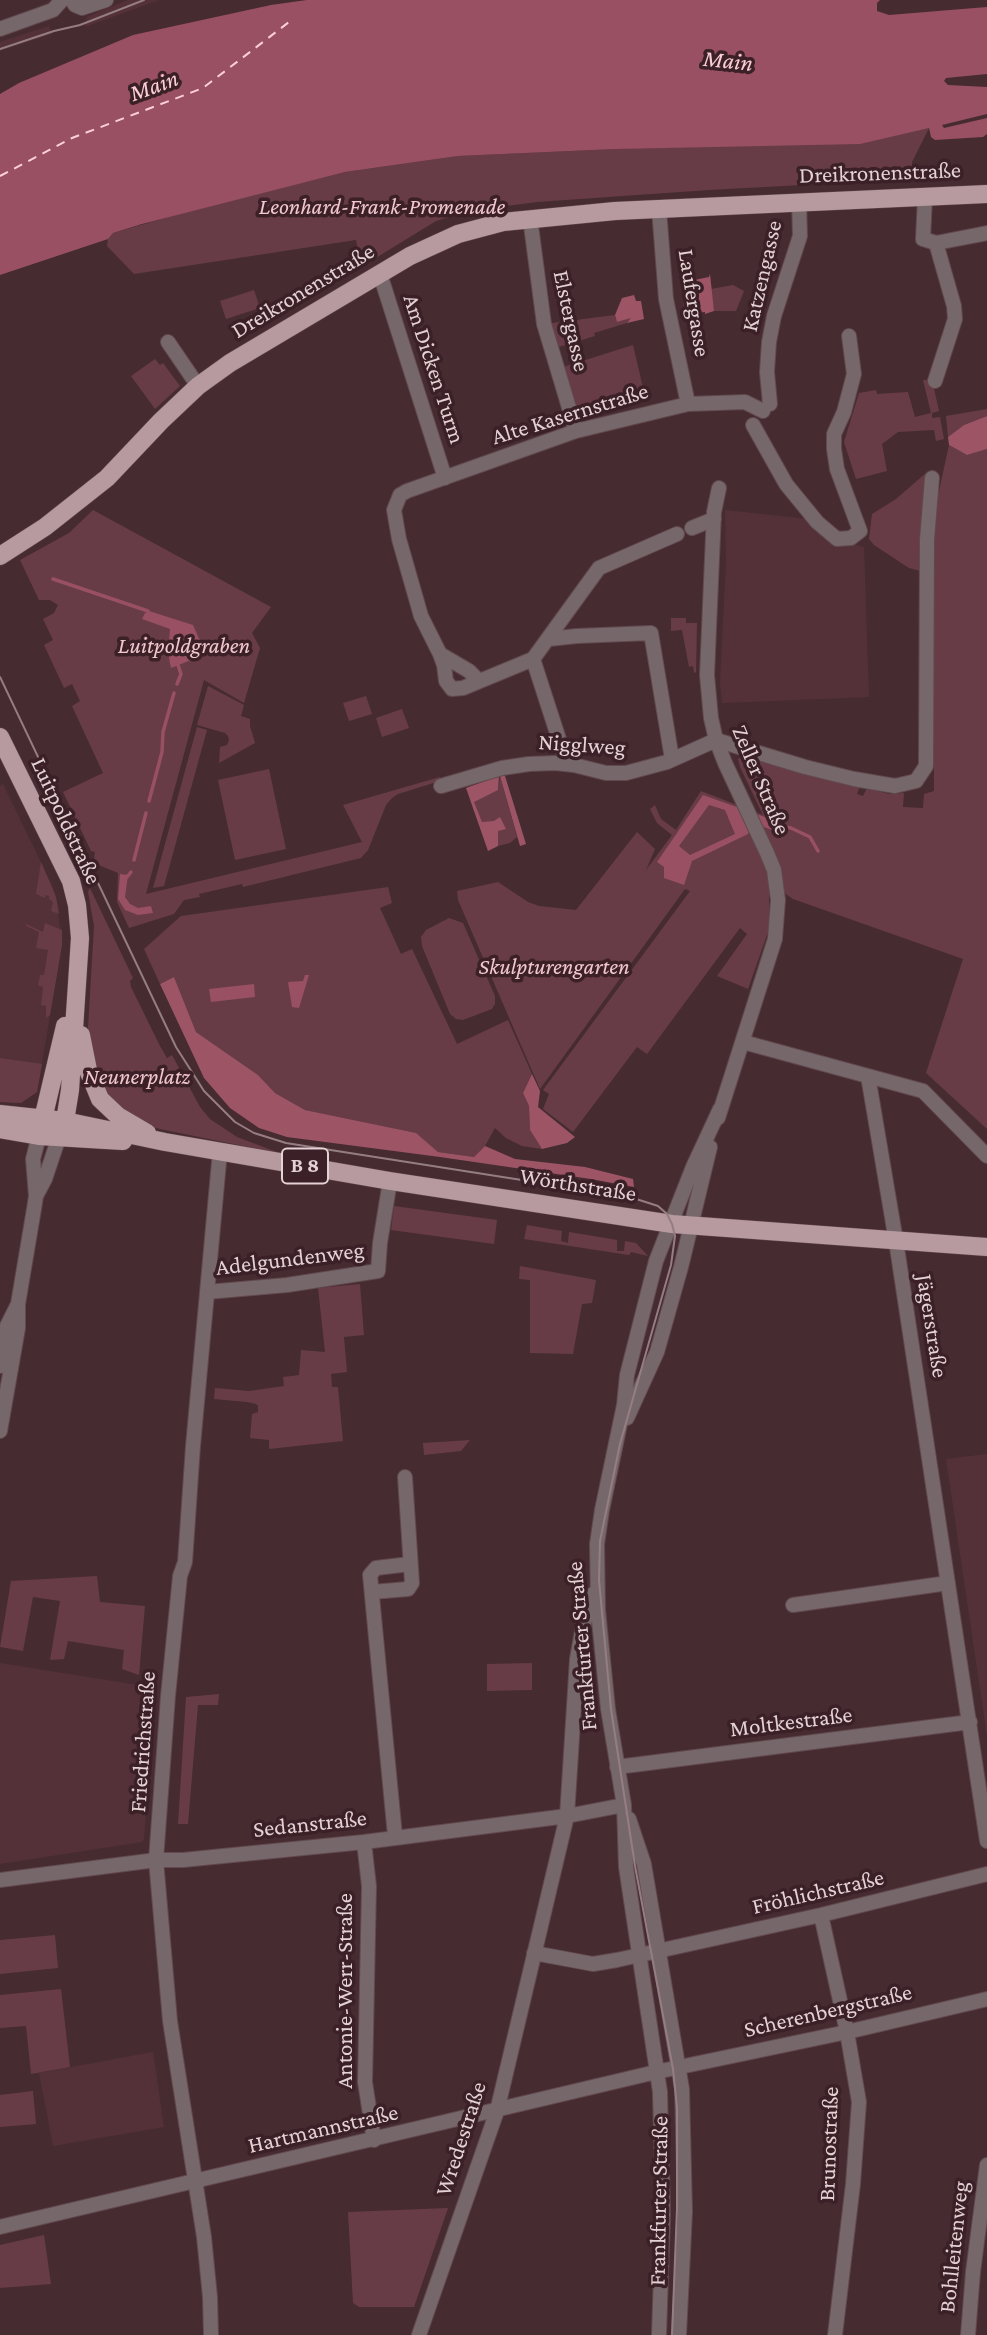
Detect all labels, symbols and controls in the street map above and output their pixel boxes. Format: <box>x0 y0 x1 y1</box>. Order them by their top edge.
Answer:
water label: Main <box>702 44 754 78</box>
water label: Main <box>126 64 182 108</box>
street label: Dreikronenstraße <box>799 156 961 190</box>
park label: Leonhard-Frank-Promenade <box>259 193 505 221</box>
street label: Katzengasse <box>736 218 788 334</box>
street label: Dreikronenstraße <box>226 237 380 345</box>
street label: Laufergasse <box>672 247 716 359</box>
street label: Elstergasse <box>547 268 595 374</box>
street label: Am Dicken Turm <box>397 291 471 447</box>
street label: Alte Kasernstraße <box>488 377 652 451</box>
park label: Luitpoldgraben <box>118 632 250 660</box>
street label: Zeller Straße <box>726 721 796 839</box>
street label: Nigglweg <box>537 728 627 762</box>
street label: Luitpoldstraße <box>25 753 107 889</box>
park label: Skulpturengarten <box>478 953 630 981</box>
park label: Neunerplatz <box>84 1063 190 1091</box>
road number: B 8 <box>282 1148 328 1184</box>
street label: Wörthstraße <box>518 1162 638 1208</box>
street label: Adelgundenweg <box>214 1236 366 1282</box>
street label: Jägerstraße <box>910 1272 954 1380</box>
street label: Frankfurter Straße <box>561 1560 603 1732</box>
street label: Friedrichstraße <box>124 1670 162 1814</box>
street label: Moltkestraße <box>728 1701 854 1743</box>
street label: Sedanstraße <box>252 1804 368 1844</box>
street label: Fröhlichstraße <box>749 1863 887 1921</box>
street label: Antonie-Werr-Straße <box>331 1893 359 2089</box>
street label: Scherenbergstraße <box>741 1978 915 2044</box>
street label: Wredestraße <box>430 2078 492 2200</box>
street label: Brunostraße <box>813 2086 845 2202</box>
street label: Hartmannstraße <box>245 2098 401 2160</box>
street label: Frankfurter Straße <box>644 2116 674 2286</box>
street label: Bohlleitenweg <box>933 2180 975 2314</box>

